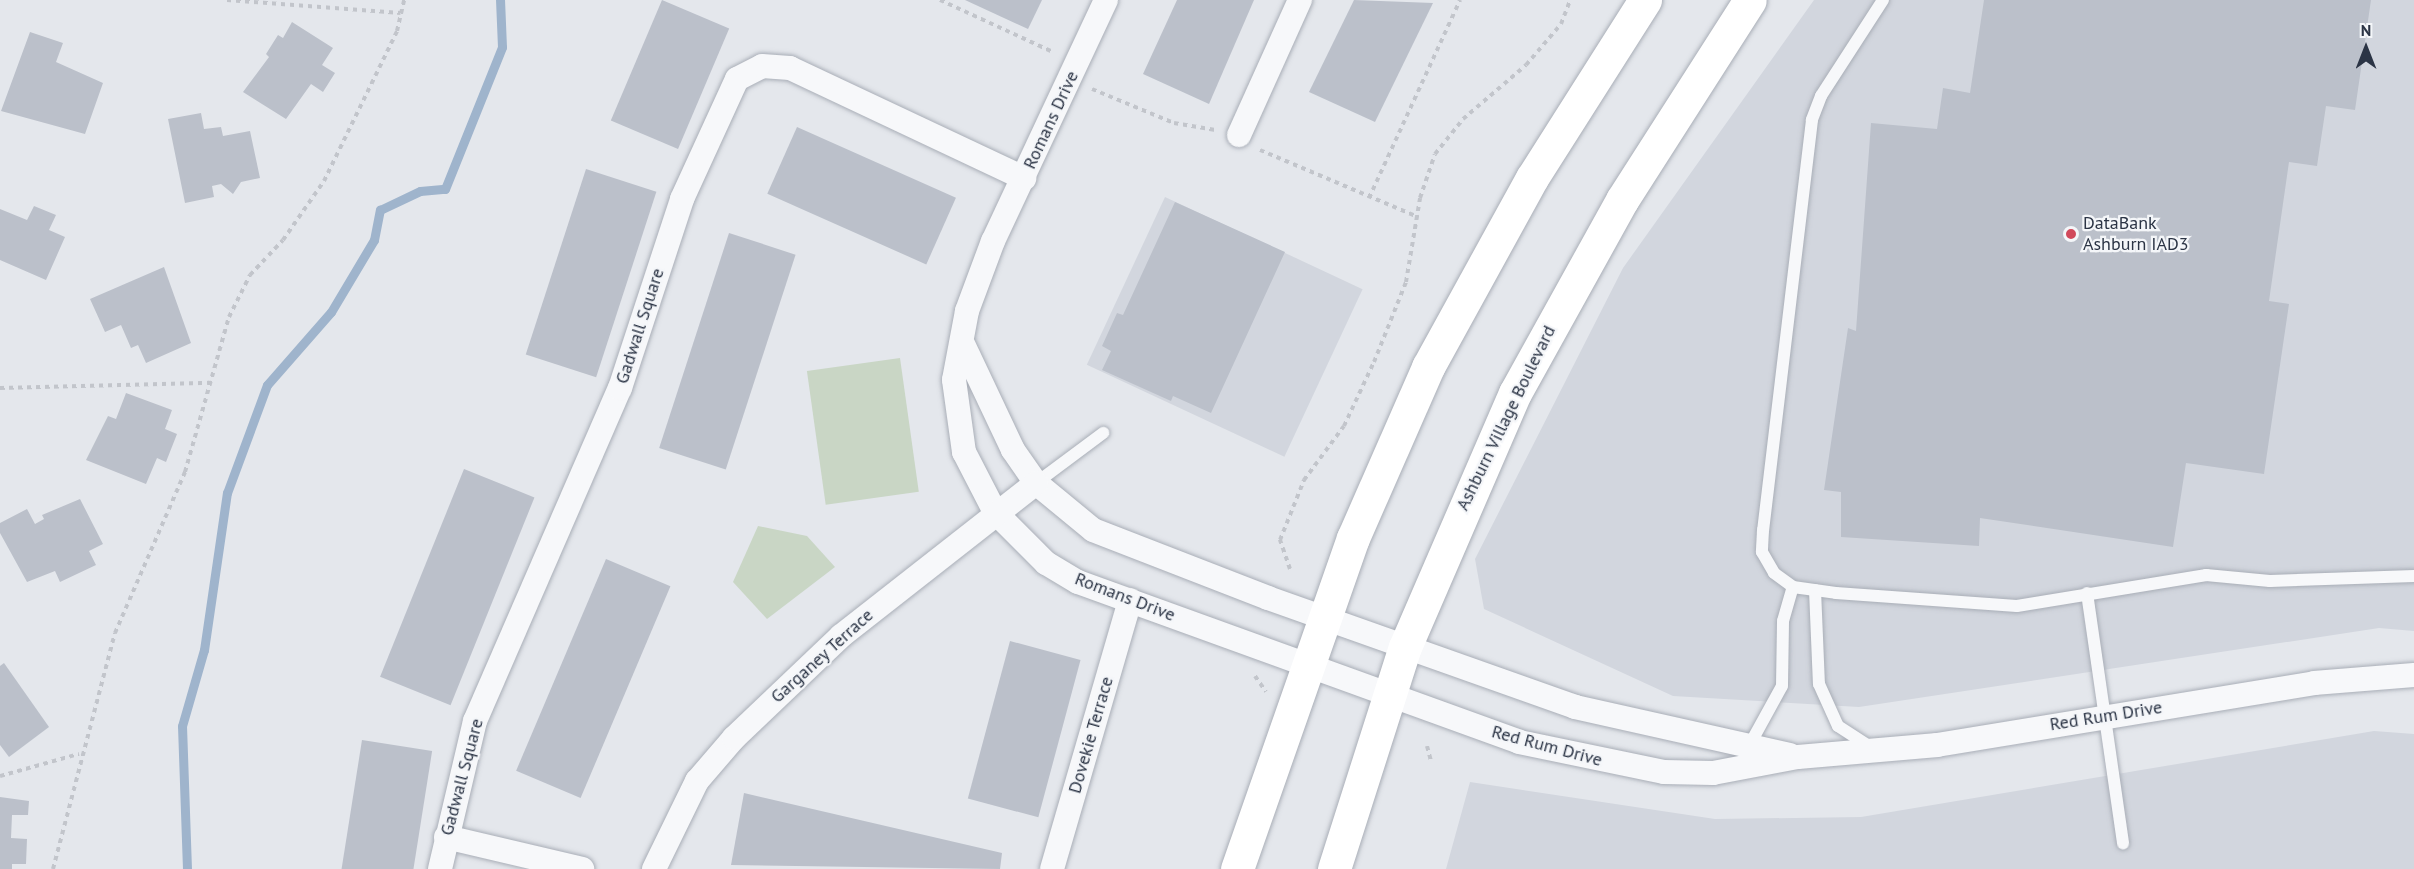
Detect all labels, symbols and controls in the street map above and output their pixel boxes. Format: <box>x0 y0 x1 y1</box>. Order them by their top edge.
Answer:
north arrow <box>2336 18 2396 78</box>
text: N <box>2361 20 2371 40</box>
street label: Romans Drive <box>1019 68 1083 172</box>
place label: DataBank Ashburn IAD3 <box>2083 213 2188 256</box>
marker: DataBank Ashburn IAD3 <box>2064 227 2078 241</box>
street label: Gadwall Square <box>611 265 669 387</box>
street label: Ashburn Village Boulevard <box>1452 322 1560 514</box>
street label: Romans Drive <box>1072 568 1178 626</box>
street label: Garganey Terrace <box>766 604 878 708</box>
street label: Dovekie Terrace <box>1064 674 1118 796</box>
street label: Red Rum Drive <box>2048 696 2164 736</box>
street label: Gadwall Square <box>436 716 488 838</box>
street label: Red Rum Drive <box>1489 721 1605 771</box>

